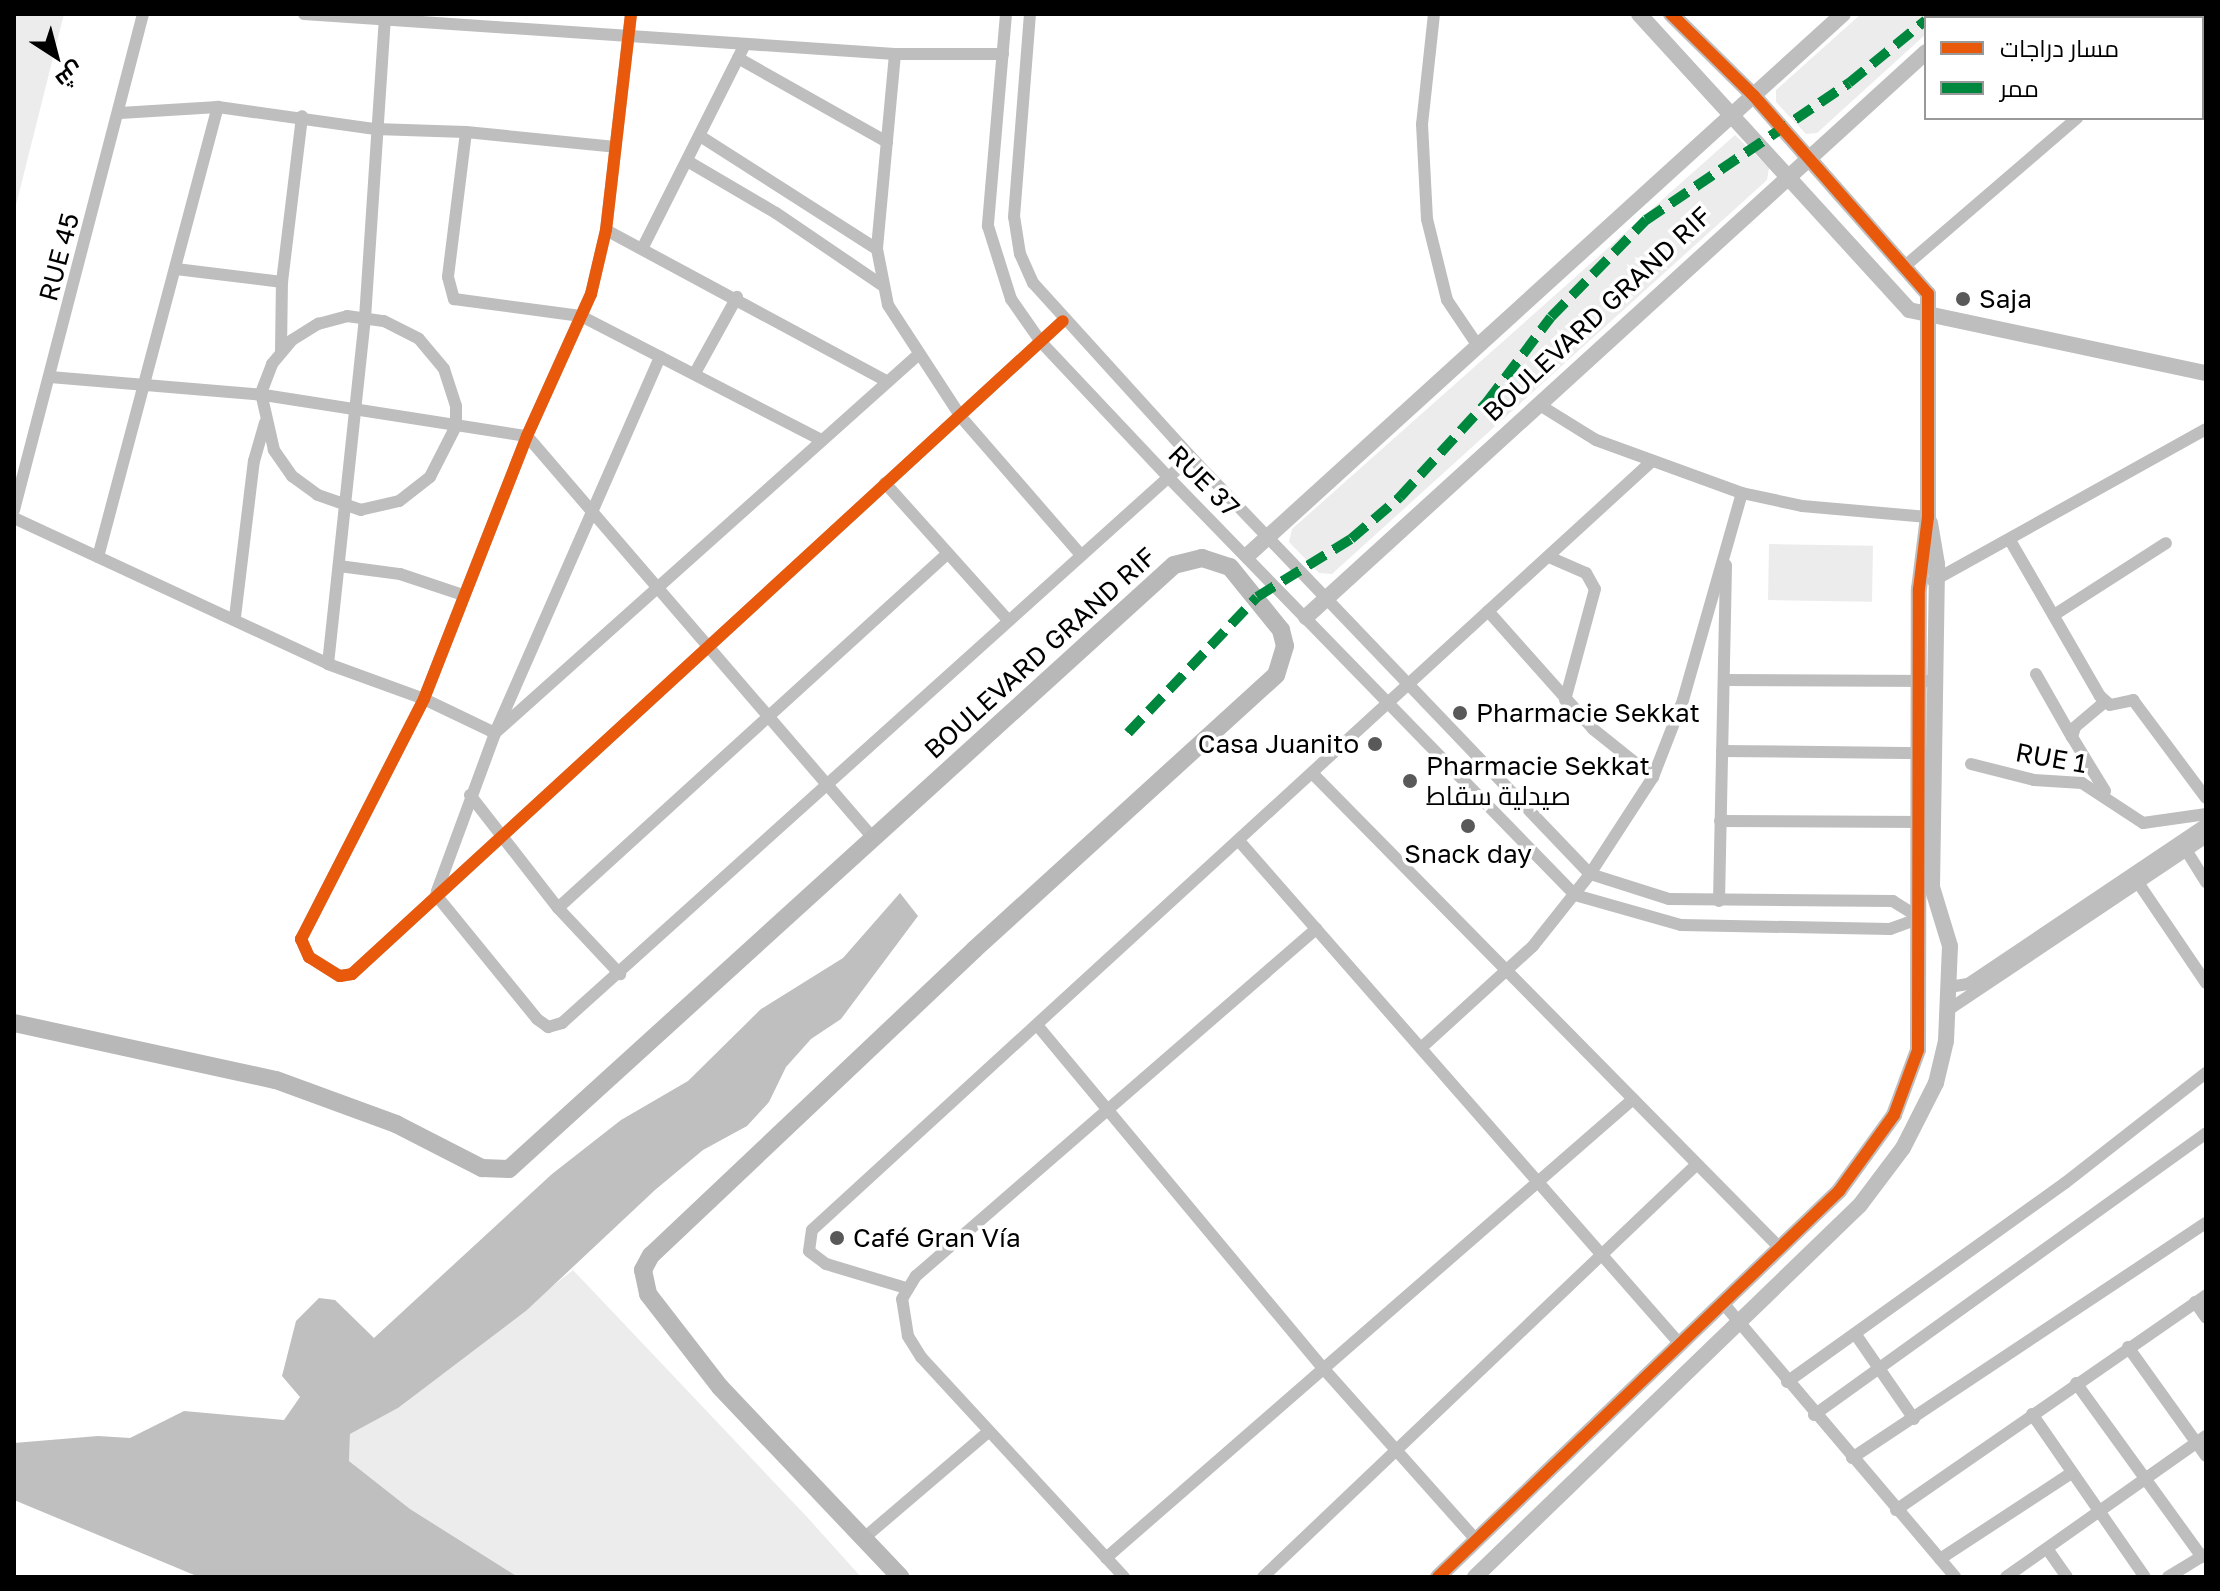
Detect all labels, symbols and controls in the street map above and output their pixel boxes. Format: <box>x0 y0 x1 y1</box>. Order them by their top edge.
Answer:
north arrow <box>16 16 96 96</box>
legend <box>1924 16 2204 120</box>
text: مسار دراجات <box>2000 33 2119 62</box>
text: ش <box>51 57 90 95</box>
text: ممر <box>2000 73 2039 102</box>
street label: BOULEVARD GRAND RIF <box>1476 200 1718 428</box>
street label: RUE 45 <box>32 210 86 304</box>
place label: Saja <box>1979 283 2032 315</box>
marker: Saja <box>1954 290 1972 308</box>
street label: RUE 37 <box>1162 439 1246 523</box>
street label: BOULEVARD GRAND RIF <box>918 541 1162 765</box>
place label: Pharmacie Sekkat <box>1476 697 1700 729</box>
marker: Pharmacie Sekkat <box>1451 704 1469 722</box>
place label: Casa Juanito <box>1198 728 1359 760</box>
marker: Casa Juanito <box>1366 735 1384 753</box>
street label: RUE 1 <box>2013 736 2089 780</box>
place label: Pharmacie Sekkat صيدلية سقاط <box>1426 750 1650 812</box>
marker: Pharmacie Sekkat صيدلية سقاط <box>1401 772 1419 790</box>
marker: Snack day <box>1459 817 1477 835</box>
place label: Snack day <box>1404 838 1532 870</box>
place label: Café Gran Vía <box>853 1222 1021 1254</box>
marker: Café Gran Vía <box>828 1229 846 1247</box>

